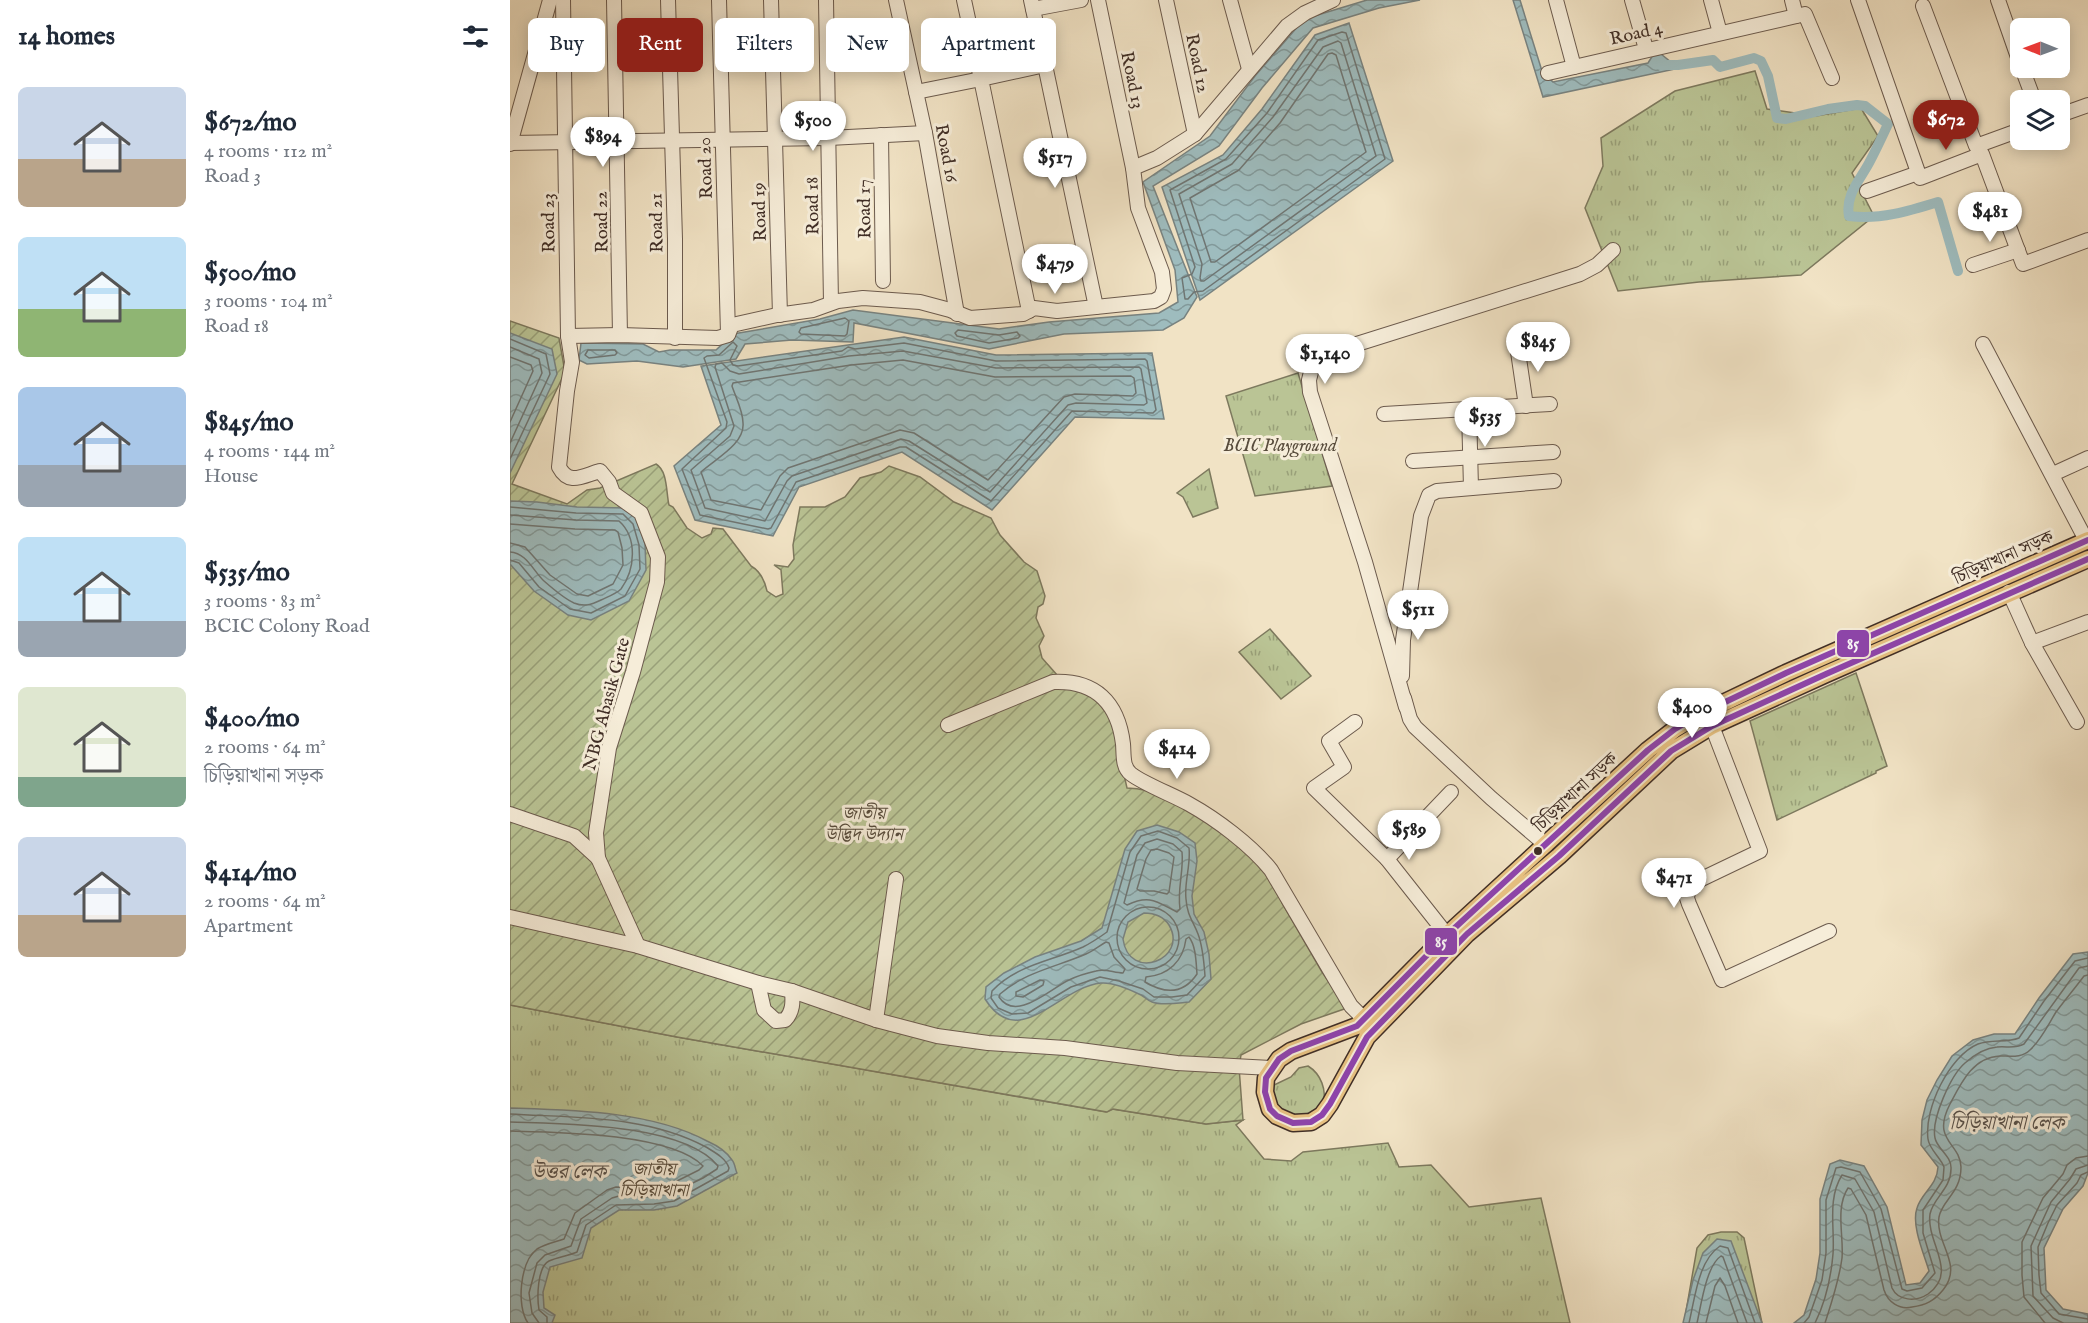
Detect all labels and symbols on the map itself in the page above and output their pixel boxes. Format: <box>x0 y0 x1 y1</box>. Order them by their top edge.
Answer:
street label: Road 4 <box>1608 17 1665 52</box>
north arrow <box>2010 18 2070 78</box>
street label: Road 12 <box>1179 32 1214 95</box>
street label: Road 13 <box>1114 50 1149 111</box>
pin: $672 <box>1910 100 1982 151</box>
pin: $500 <box>777 101 849 152</box>
pin: $894 <box>567 117 639 168</box>
street label: Road 16 <box>929 122 963 185</box>
street label: Road 20 <box>694 137 719 199</box>
pin: $517 <box>1019 138 1091 189</box>
street label: Road 18 <box>801 177 826 235</box>
street label: Road 17 <box>853 179 878 239</box>
street label: Road 19 <box>748 182 773 242</box>
street label: Road 22 <box>590 191 615 253</box>
pin: $481 <box>1954 192 2026 243</box>
street label: Road 23 <box>537 193 562 253</box>
street label: Road 21 <box>645 193 670 253</box>
pin: $479 <box>1019 244 1091 295</box>
pin: $845 <box>1502 322 1574 373</box>
pin: $1,140 <box>1276 334 1374 385</box>
pin: $535 <box>1449 397 1521 448</box>
park label: BCIC Playground <box>1223 435 1338 458</box>
street label: চিড়িয়াখানা সড়ক <box>1949 526 2059 591</box>
pin: $511 <box>1382 590 1454 641</box>
line badge: 85 <box>1836 629 1870 658</box>
street label: NBG Abasik Gate <box>579 635 636 773</box>
text: 85 <box>1847 635 1859 655</box>
pin: $400 <box>1656 688 1728 739</box>
pin: $414 <box>1141 729 1213 780</box>
street label: চিড়িয়াখানা সড়ক <box>1528 747 1624 839</box>
park label: জাতীয় উদ্ভিদ উদ্যান <box>825 802 906 847</box>
pin: $589 <box>1373 810 1445 861</box>
unlabelled marker <box>1532 845 1544 857</box>
pin: $471 <box>1638 858 1710 909</box>
line badge: 85 <box>1424 927 1458 956</box>
text: 85 <box>1435 933 1447 953</box>
water label: চিড়িয়াখানা লেক <box>1950 1110 2068 1136</box>
park label: জাতীয় চিড়িয়াখানা <box>620 1158 691 1203</box>
water label: উত্তর লেক <box>532 1159 610 1185</box>

